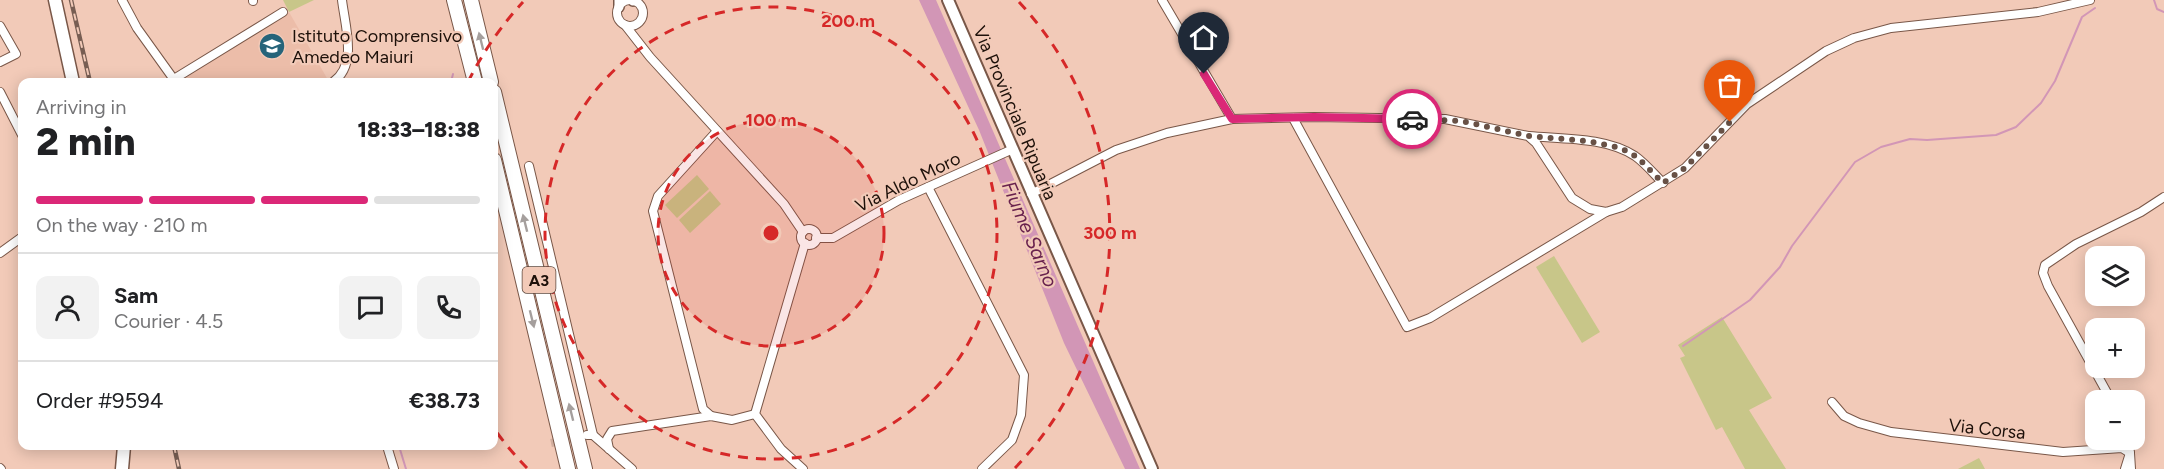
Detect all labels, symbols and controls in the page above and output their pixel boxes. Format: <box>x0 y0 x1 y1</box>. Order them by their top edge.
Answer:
text: 200 m <box>821 10 875 32</box>
pin <box>1178 12 1229 74</box>
icon: home <box>1187 21 1220 54</box>
street label: Via Provinciale Ripuaria <box>968 23 1062 203</box>
place label: Istituto Comprensivo Amedeo Maiuri <box>292 25 462 68</box>
school or university icon: Istituto Comprensivo Amedeo Maiuri <box>257 31 287 61</box>
one-way arrow <box>476 32 485 50</box>
pin <box>1704 60 1755 122</box>
icon: bag <box>1713 69 1746 102</box>
courier <box>1382 89 1442 149</box>
text: Arriving in <box>36 95 126 119</box>
icon: car <box>1396 103 1429 136</box>
text: 100 m <box>746 109 796 131</box>
text: 18:33–18:38 <box>358 116 480 143</box>
text: 2 min <box>36 118 136 165</box>
street label: Via Aldo Moro <box>852 147 964 217</box>
water label: Fiume Sarno <box>997 177 1063 291</box>
text: On the way · 210 m <box>36 213 207 237</box>
one-way arrow <box>520 213 530 232</box>
text: 300 m <box>1083 222 1137 244</box>
centre of rings <box>761 223 781 243</box>
map controls <box>2085 246 2145 450</box>
button: layers <box>2085 246 2145 306</box>
road number: A3 <box>522 267 556 293</box>
button: person <box>36 276 99 339</box>
button: chat <box>339 276 402 339</box>
button: phone <box>417 276 480 339</box>
text: Sam <box>114 282 158 309</box>
text: Courier · 4.5 <box>114 309 223 333</box>
one-way arrow <box>528 310 537 329</box>
button: + <box>2085 318 2145 378</box>
text: Order #9594 <box>36 387 163 414</box>
text: €38.73 <box>409 387 480 414</box>
button: − <box>2085 390 2145 450</box>
one-way arrow <box>566 403 576 421</box>
street label: Via Corsa <box>1947 414 2027 444</box>

